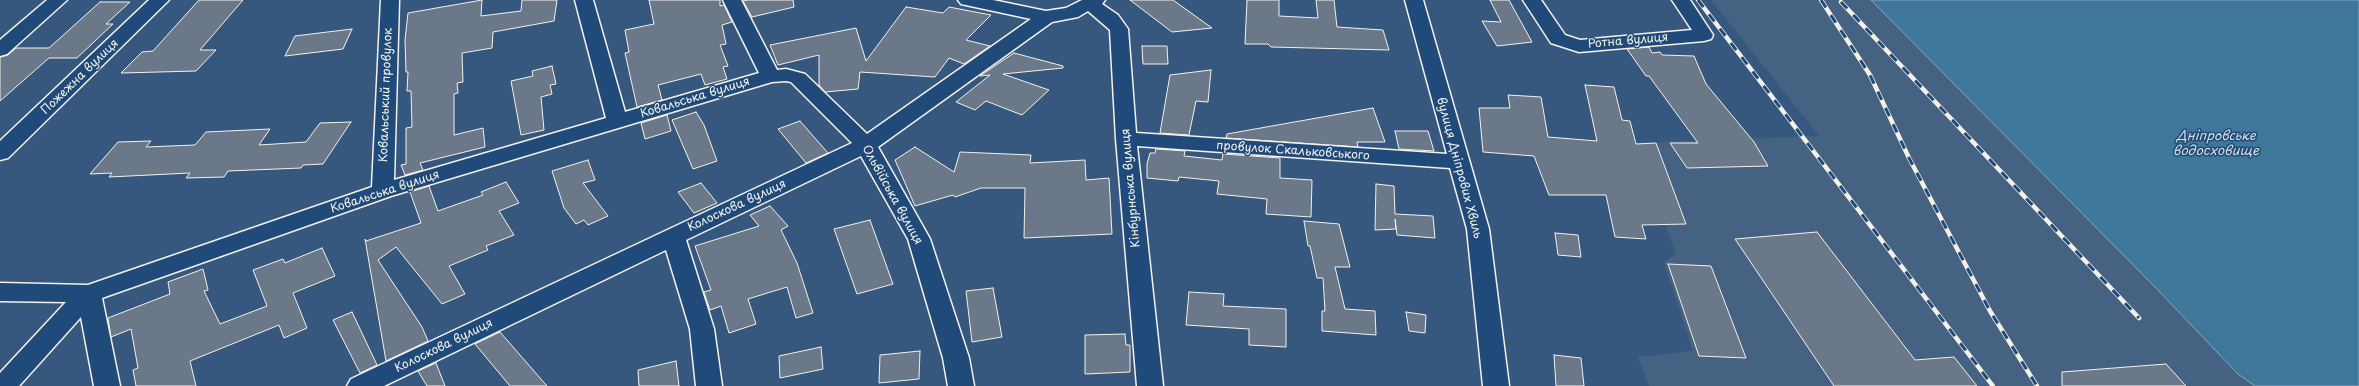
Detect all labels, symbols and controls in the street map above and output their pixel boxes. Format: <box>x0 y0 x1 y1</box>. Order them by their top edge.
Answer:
street label: Ковальський провулок <box>376 27 396 163</box>
street label: Ротна вулиця <box>1587 30 1669 52</box>
street label: Пожежна вулиця <box>38 36 122 118</box>
street label: Ковальська вулиця <box>638 74 752 122</box>
street label: вулиця Дніпрових Хвиль <box>1433 96 1485 240</box>
street label: Кінбурнська вулиця <box>1119 128 1143 248</box>
water label: Дніпровське водосховище <box>2173 128 2259 159</box>
street label: провулок Скальковського <box>1216 138 1370 164</box>
street label: Ольвійська вулиця <box>859 143 925 247</box>
street label: Ковальська вулиця <box>329 168 441 216</box>
street label: Колоскова вулиця <box>685 177 789 235</box>
street label: Колоскова вулиця <box>393 316 495 376</box>

